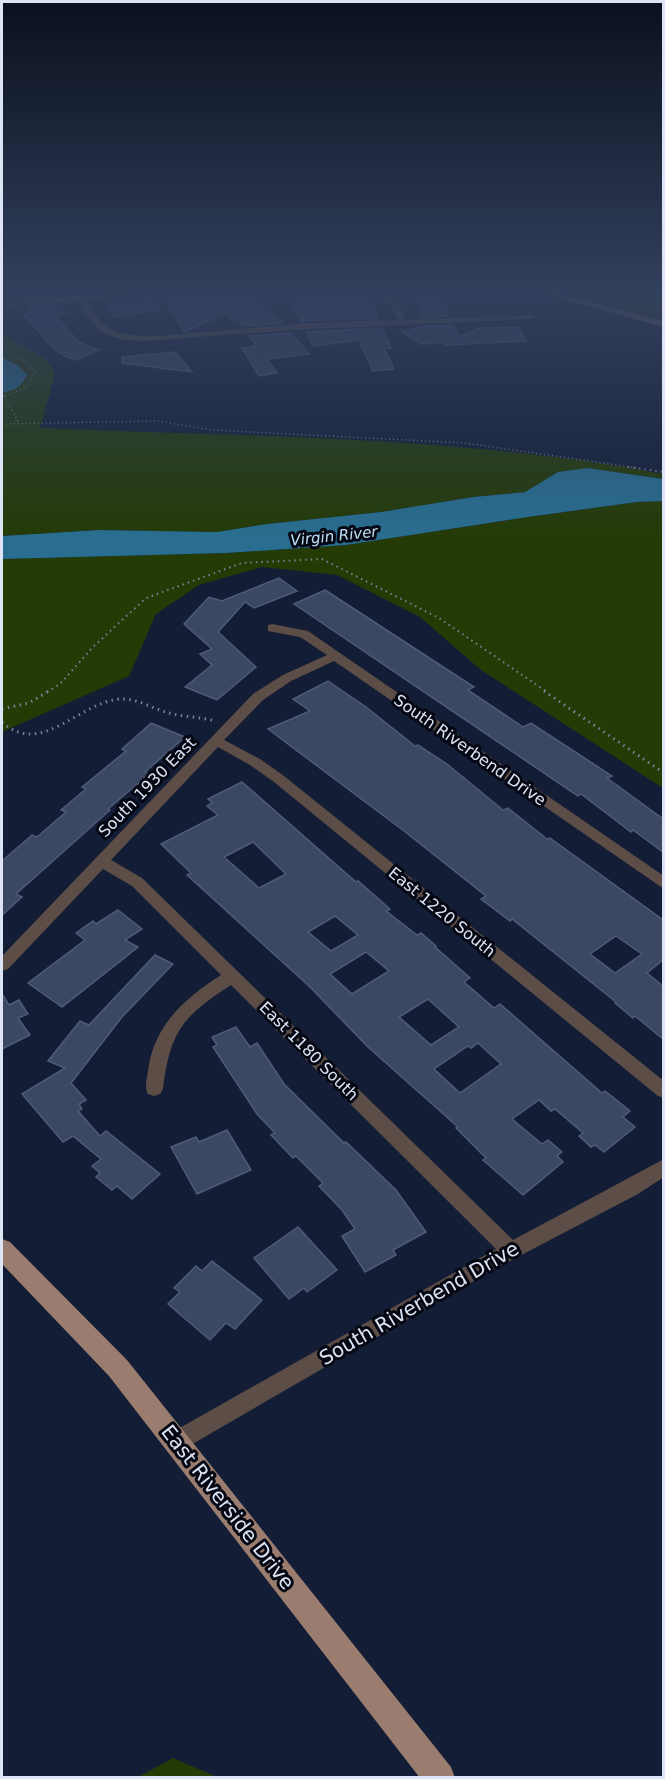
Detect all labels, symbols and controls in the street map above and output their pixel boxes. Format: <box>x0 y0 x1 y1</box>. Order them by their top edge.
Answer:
water label: Virgin River <box>290 522 379 550</box>
street label: South Riverbend Drive <box>390 690 550 810</box>
street label: South 1930 East <box>94 733 200 841</box>
street label: East 1220 South <box>385 863 499 961</box>
street label: East 1180 South <box>256 998 362 1104</box>
street label: South Riverbend Drive <box>315 1236 523 1370</box>
street label: East Riverside Drive <box>156 1420 300 1594</box>

